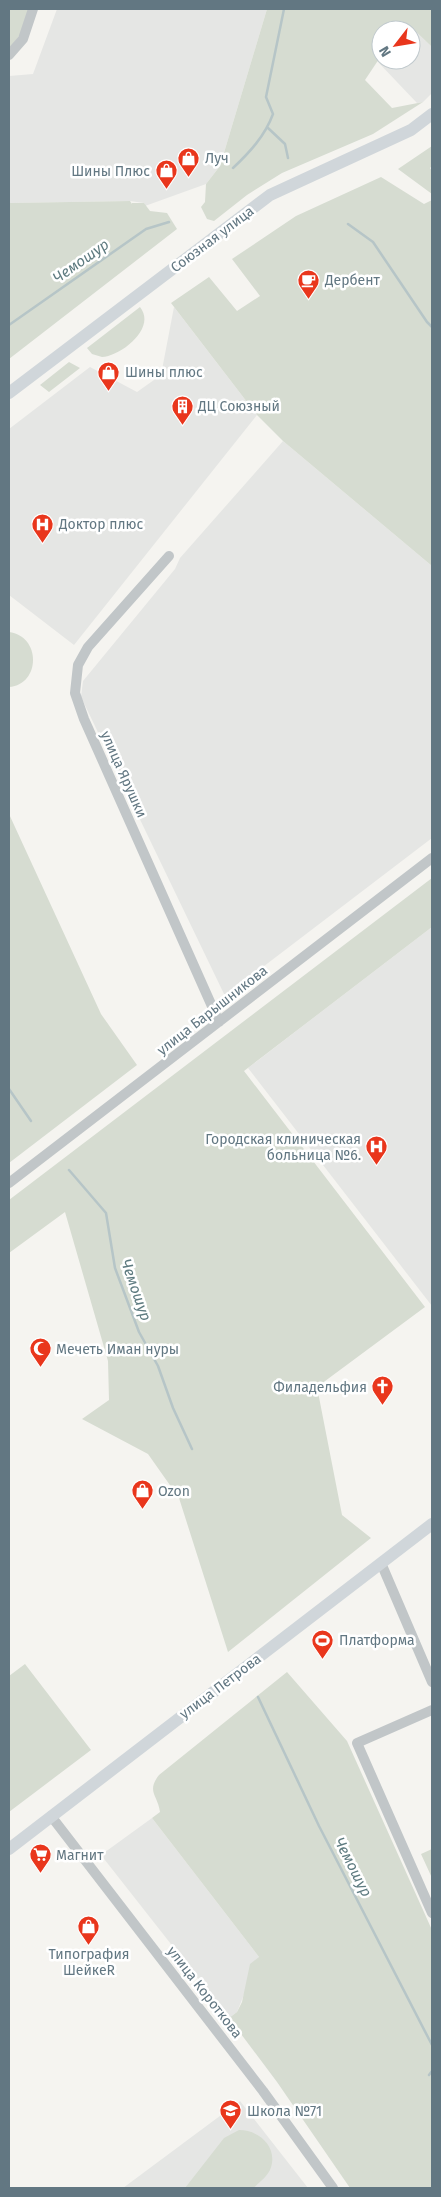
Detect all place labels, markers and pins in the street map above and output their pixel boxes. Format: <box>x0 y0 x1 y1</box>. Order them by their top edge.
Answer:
shop icon: Луч <box>177 146 201 177</box>
place label: Луч <box>205 150 229 167</box>
shop icon: Шины Плюс <box>154 159 178 190</box>
place label: Шины Плюс <box>71 163 150 180</box>
cafe icon: Дербент <box>297 268 321 299</box>
place label: Дербент <box>324 272 381 289</box>
shop icon: Шины плюс <box>97 360 121 391</box>
place label: Шины плюс <box>125 364 203 381</box>
building icon: ДЦ Союзный <box>170 394 194 425</box>
place label: ДЦ Союзный <box>197 398 280 415</box>
hospital icon: Доктор плюс <box>31 512 55 543</box>
place label: Доктор плюс <box>58 516 143 533</box>
place label: Городская клиническая больница №6. <box>205 1131 361 1164</box>
hospital icon: Городская клиническая больница №6. <box>365 1135 389 1166</box>
mosque icon: Мечеть Иман нуры <box>28 1337 52 1368</box>
place label: Мечеть Иман нуры <box>56 1341 179 1358</box>
church icon: Филадельфия <box>371 1375 395 1406</box>
place label: Филадельфия <box>273 1379 367 1396</box>
shop icon: Ozon <box>130 1479 154 1510</box>
place label: Ozon <box>158 1483 190 1500</box>
sports icon: Платформа <box>311 1628 335 1659</box>
place label: Платформа <box>339 1632 415 1649</box>
supermarket icon: Магнит <box>28 1843 52 1874</box>
place label: Магнит <box>56 1847 104 1864</box>
shop icon: Типография ШейкеR <box>77 1914 101 1945</box>
place label: Типография ШейкеR <box>49 1946 130 1979</box>
school or university icon: Школа №71 <box>219 2099 243 2130</box>
place label: Школа №71 <box>247 2103 322 2120</box>

